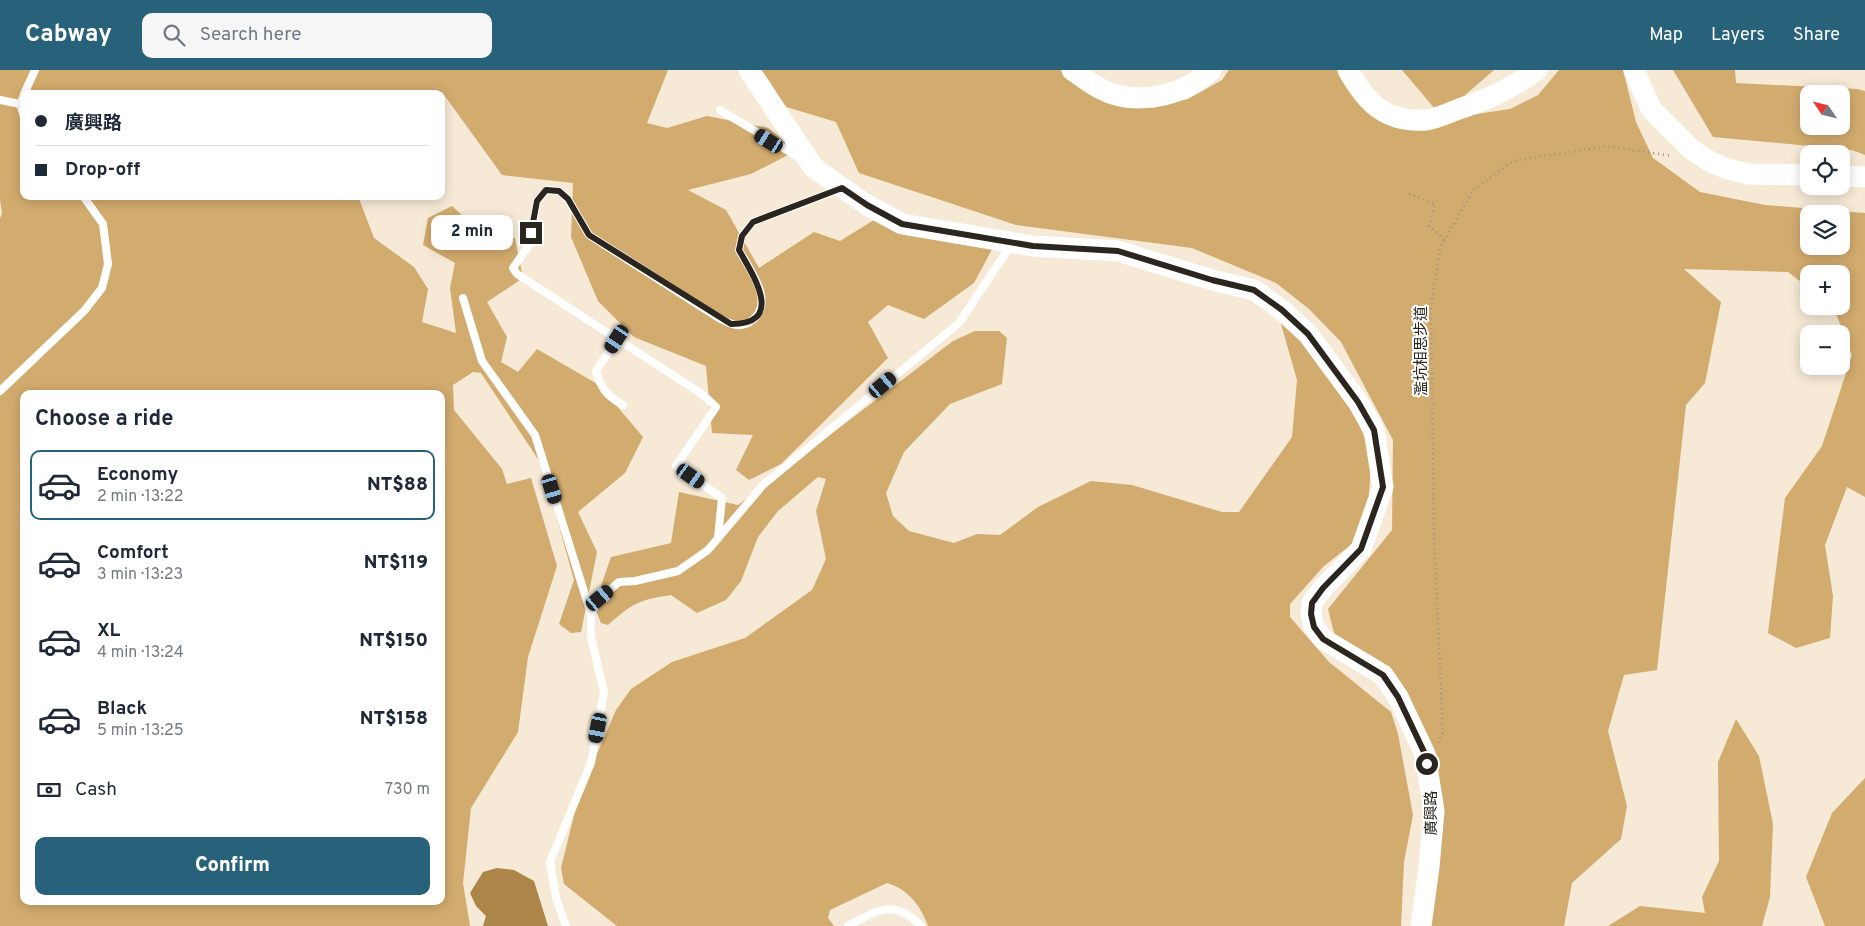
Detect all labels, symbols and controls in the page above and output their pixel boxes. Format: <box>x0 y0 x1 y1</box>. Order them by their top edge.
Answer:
search box <box>142 13 492 58</box>
text: Cabway <box>25 20 112 50</box>
icon: search <box>160 21 188 49</box>
text: Search here <box>200 23 301 47</box>
text: Map <box>1649 24 1683 47</box>
text: Layers <box>1711 24 1765 47</box>
text: Share <box>1793 24 1840 47</box>
north arrow <box>1800 85 1850 135</box>
map controls <box>1800 85 1850 375</box>
text: 廣興路 <box>65 112 122 136</box>
car <box>752 127 785 155</box>
button: locate <box>1800 145 1850 195</box>
text: Drop-off <box>65 158 140 182</box>
button: layers <box>1800 205 1850 255</box>
callout: 2 min <box>431 216 514 250</box>
text: 2 min <box>451 222 493 242</box>
route end <box>520 222 542 244</box>
button: + <box>1800 265 1850 315</box>
street label: 濫坑相思步道 <box>1412 306 1432 396</box>
car <box>602 322 631 356</box>
button: − <box>1800 325 1850 375</box>
car <box>866 370 899 400</box>
text: Choose a ride <box>35 406 173 433</box>
car <box>674 461 707 491</box>
icon: car <box>37 463 82 508</box>
text: Economy <box>97 463 178 487</box>
car <box>540 472 563 506</box>
text: NT$88 <box>367 473 428 497</box>
text: 2 min · 13:22 <box>97 487 183 507</box>
icon: car <box>37 541 82 586</box>
text: Comfort <box>97 541 169 565</box>
text: NT$119 <box>364 551 428 575</box>
text: 3 min · 13:23 <box>97 565 183 585</box>
car <box>583 583 616 613</box>
icon: car <box>37 619 82 664</box>
text: XL <box>97 619 120 643</box>
text: NT$150 <box>359 629 428 653</box>
text: 4 min · 13:24 <box>97 643 184 663</box>
icon: car <box>37 697 82 742</box>
text: Black <box>97 697 147 721</box>
text: NT$158 <box>360 707 428 731</box>
car <box>587 712 608 744</box>
text: 5 min · 13:25 <box>97 721 184 741</box>
route start <box>1416 753 1438 775</box>
icon: cash <box>35 776 63 804</box>
text: Cash <box>75 778 117 802</box>
text: 730 m <box>385 780 430 800</box>
street label: 廣興路 <box>1423 790 1442 836</box>
button: Confirm <box>35 837 430 895</box>

